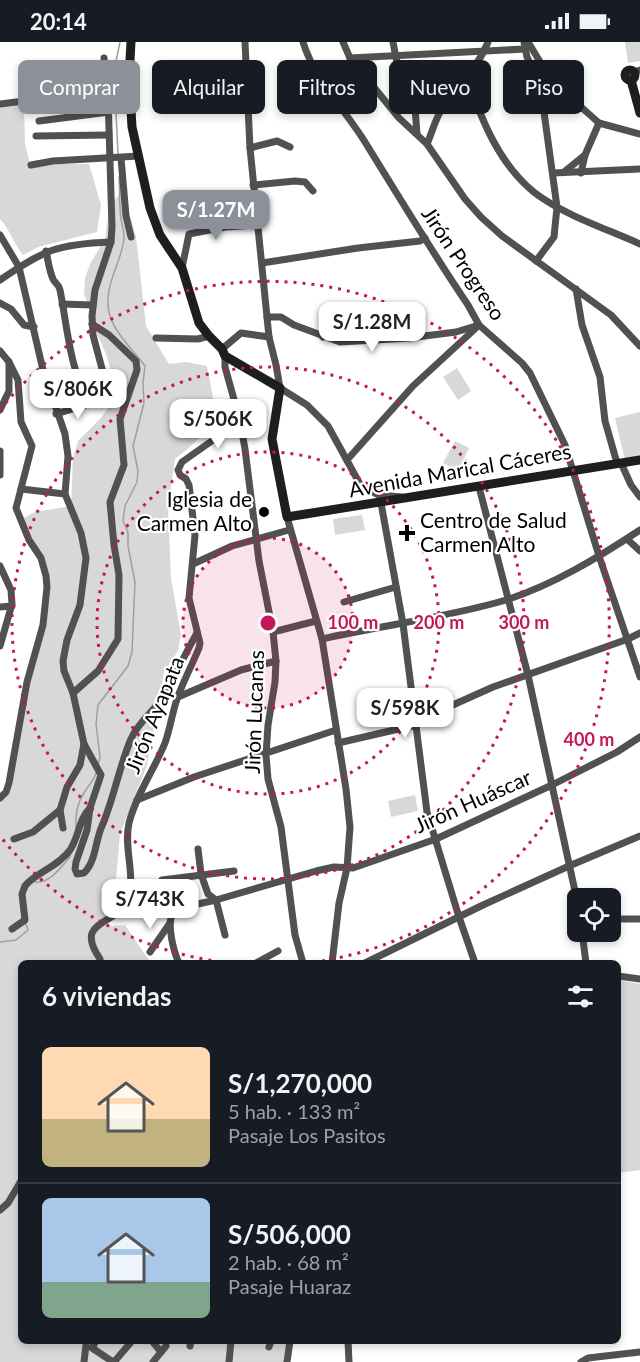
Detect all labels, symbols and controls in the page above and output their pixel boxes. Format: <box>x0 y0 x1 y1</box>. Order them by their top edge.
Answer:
text: 20:14 <box>30 8 87 35</box>
chip: Comprar <box>18 60 140 114</box>
chip: Alquilar <box>152 60 265 114</box>
chip: Filtros <box>277 60 377 114</box>
chip: Nuevo <box>389 60 491 114</box>
chip: Piso <box>503 60 584 114</box>
pin: S/1.27M <box>161 190 271 241</box>
text: S/1.27M <box>177 197 255 221</box>
street label: Jirón Progreso <box>417 202 511 325</box>
pin: S/1.28M <box>317 302 427 353</box>
text: S/1.28M <box>333 309 411 333</box>
pin: S/806K <box>29 369 127 420</box>
text: S/806K <box>44 376 112 400</box>
pin: S/506K <box>169 399 267 450</box>
text: S/506K <box>184 406 252 430</box>
street label: Avenida Marical Cáceres <box>347 438 573 501</box>
place label: Iglesia de Carmen Alto <box>137 486 252 535</box>
marker: Iglesia de Carmen Alto <box>257 505 271 519</box>
place label: Centro de Salud Carmen Alto <box>420 507 567 556</box>
marker: Centro de Salud Carmen Alto <box>398 524 416 542</box>
text: 100 m <box>328 611 378 633</box>
text: 200 m <box>414 611 464 633</box>
text: 300 m <box>499 611 549 633</box>
centre of rings <box>258 613 278 633</box>
street label: Jirón Lucanas <box>239 650 268 774</box>
street label: Jirón Ayapata <box>119 652 188 776</box>
pin: S/598K <box>356 688 454 739</box>
text: S/598K <box>371 695 439 719</box>
text: 400 m <box>564 728 614 750</box>
street label: Jirón Huáscar <box>410 764 535 837</box>
pin: S/743K <box>101 879 199 930</box>
text: S/743K <box>116 886 184 910</box>
map controls <box>567 888 621 942</box>
button: locate <box>567 888 621 942</box>
text: 6 viviendas <box>42 980 171 1012</box>
icon: filters <box>564 980 597 1013</box>
text: S/1,270,000 <box>228 1067 372 1099</box>
icon: home <box>90 1071 162 1143</box>
text: 5 hab. · 133 m² <box>228 1099 360 1123</box>
text: Pasaje Los Pasitos <box>228 1123 386 1147</box>
text: S/506,000 <box>228 1218 351 1250</box>
icon: home <box>90 1222 162 1294</box>
text: 2 hab. · 68 m² <box>228 1250 349 1274</box>
text: Pasaje Huaraz <box>228 1274 351 1298</box>

